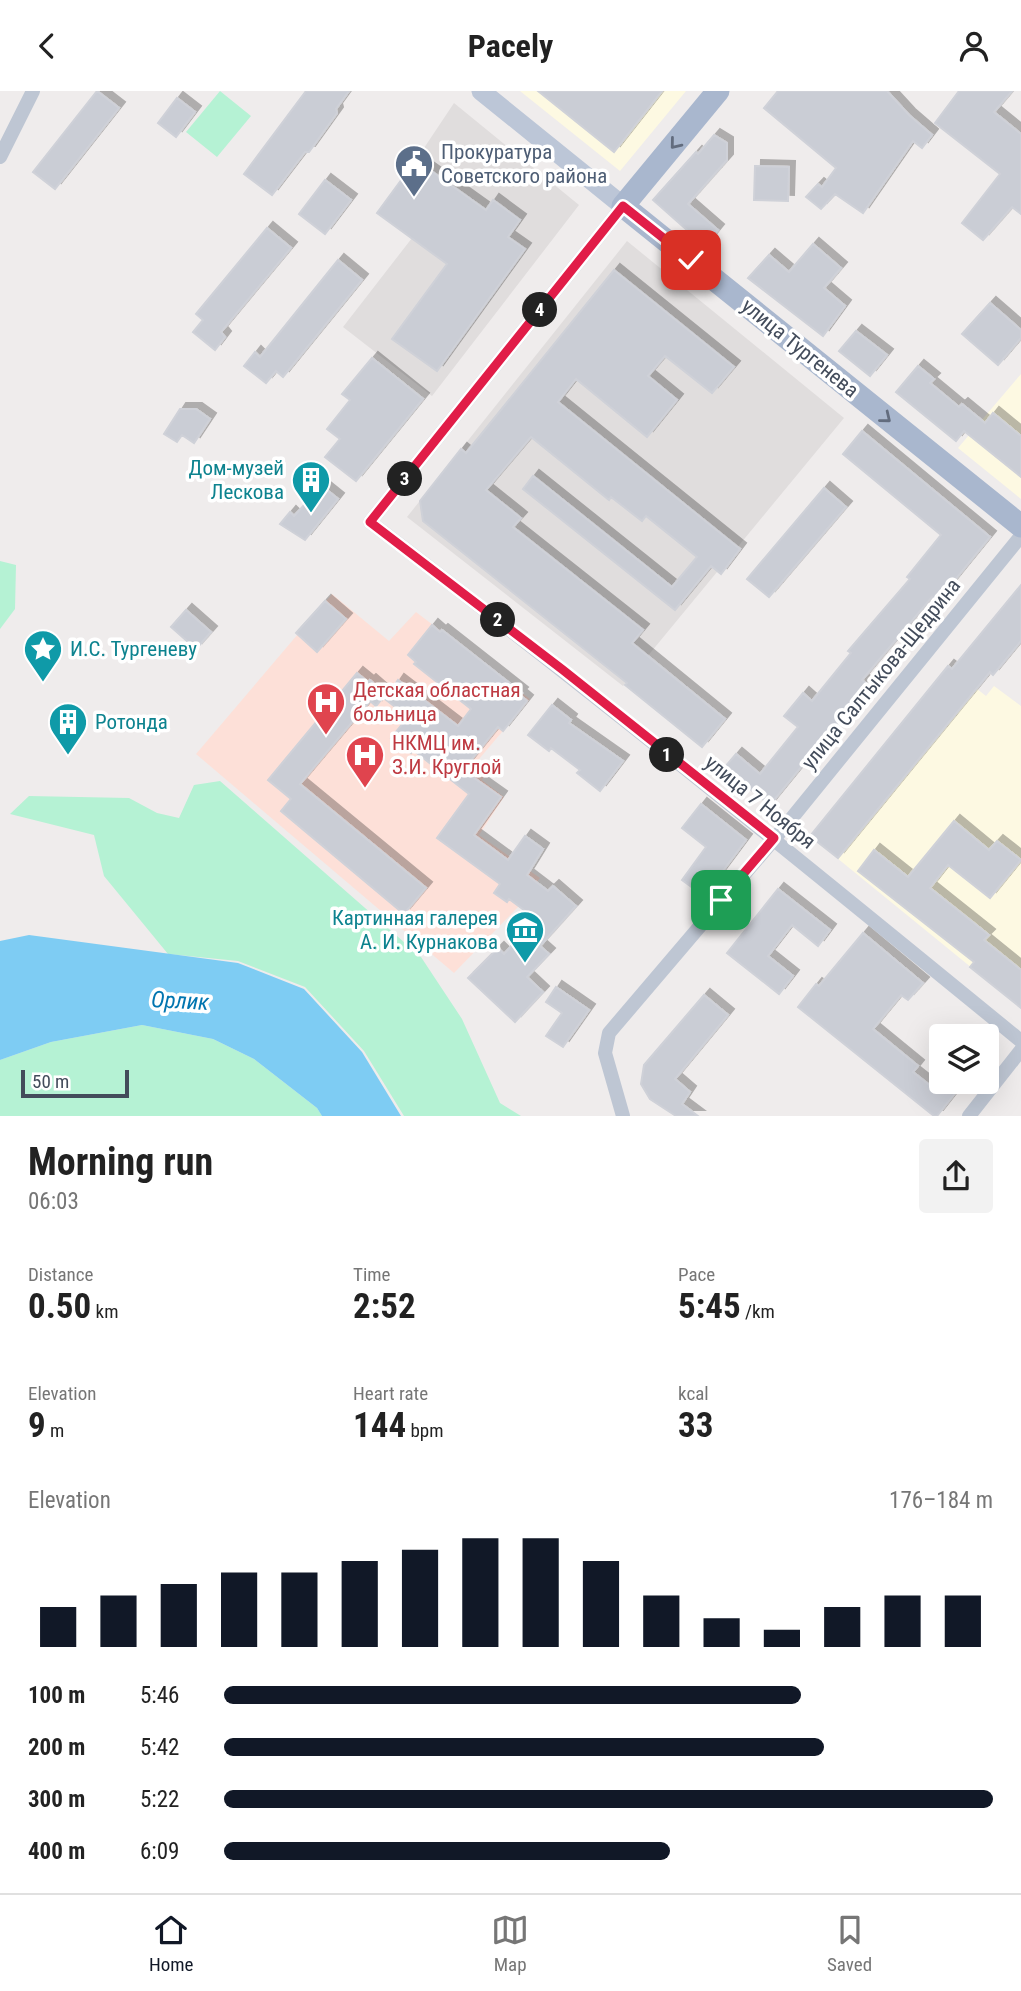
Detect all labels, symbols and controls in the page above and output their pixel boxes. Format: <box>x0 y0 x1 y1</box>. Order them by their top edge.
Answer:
icon: back <box>28 27 66 65</box>
text: Pacely <box>468 27 553 65</box>
icon: person <box>955 27 993 65</box>
one-way arrow <box>671 135 683 148</box>
place label: Прокуратура Советского района <box>441 140 607 188</box>
public building icon: Прокуратура Советского района <box>393 143 435 198</box>
pin <box>661 230 721 290</box>
icon: check <box>672 241 710 279</box>
pin: 4 <box>522 293 558 327</box>
street label: улица Тургенева <box>737 294 863 402</box>
text: 4 <box>535 298 544 321</box>
one-way arrow <box>878 410 891 422</box>
place label: Дом-музей Лескова <box>189 456 284 504</box>
building icon: Дом-музей Лескова <box>290 459 332 514</box>
pin: 3 <box>388 461 422 497</box>
text: 3 <box>400 467 409 490</box>
street label: улица Салтыкова-Щедрина <box>797 574 965 774</box>
pin: 2 <box>480 603 516 637</box>
text: 2 <box>493 608 502 631</box>
place icon: И.С. Тургеневу <box>22 628 64 683</box>
place label: И.С. Тургеневу <box>70 637 197 661</box>
place label: Детская областная больница <box>353 678 521 726</box>
hospital icon: Детская областная больница <box>305 681 347 736</box>
building icon: Ротонда <box>47 701 89 756</box>
place label: Ротонда <box>95 710 168 734</box>
place label: НКМЦ им. З.И. Круглой <box>392 731 502 779</box>
hospital icon: НКМЦ им. З.И. Круглой <box>344 734 386 789</box>
pin: 1 <box>650 737 684 773</box>
text: 1 <box>662 743 671 766</box>
street label: улица 7 Ноября <box>700 750 820 854</box>
pin <box>691 870 751 930</box>
icon: arrive <box>702 881 740 919</box>
place label: Картинная галерея А. И. Курнакова <box>332 906 498 954</box>
museum icon: Картинная галерея А. И. Курнакова <box>504 909 546 964</box>
water label: Орлик <box>150 986 211 1016</box>
map controls <box>929 1024 999 1094</box>
button: layers <box>929 1024 999 1094</box>
scale bar <box>21 1067 130 1099</box>
text: 50 m <box>32 1070 69 1093</box>
button: share <box>919 1139 993 1213</box>
text: Morning run <box>28 1140 213 1184</box>
text: 06:03 <box>28 1188 79 1215</box>
text: Distance <box>28 1263 93 1286</box>
text: Time <box>353 1263 390 1286</box>
text: Pace <box>678 1263 715 1286</box>
text: 0.50 <box>28 1286 91 1327</box>
text: 2:52 <box>353 1286 416 1327</box>
text: 5:45 <box>678 1286 741 1327</box>
text: km <box>91 1300 118 1323</box>
text: /km <box>741 1300 775 1323</box>
text: Elevation <box>28 1382 96 1405</box>
text: Heart rate <box>353 1382 428 1405</box>
text: kcal <box>678 1382 709 1405</box>
text: 9 <box>28 1405 46 1446</box>
text: 144 <box>353 1405 406 1446</box>
text: 33 <box>678 1405 713 1446</box>
text: m <box>46 1419 64 1442</box>
text: bpm <box>406 1419 443 1442</box>
text: Elevation <box>28 1487 111 1514</box>
text: 176–184 m <box>889 1487 993 1514</box>
text: 100 m <box>28 1682 85 1709</box>
text: 5:46 <box>140 1682 179 1709</box>
text: 200 m <box>28 1734 85 1761</box>
text: 5:42 <box>140 1734 179 1761</box>
text: 300 m <box>28 1786 85 1813</box>
text: 5:22 <box>140 1786 179 1813</box>
text: 400 m <box>28 1838 85 1865</box>
text: 6:09 <box>140 1838 179 1865</box>
tab: Home <box>149 1911 193 1976</box>
tab: Map <box>491 1911 529 1976</box>
tab: Saved <box>827 1911 872 1976</box>

